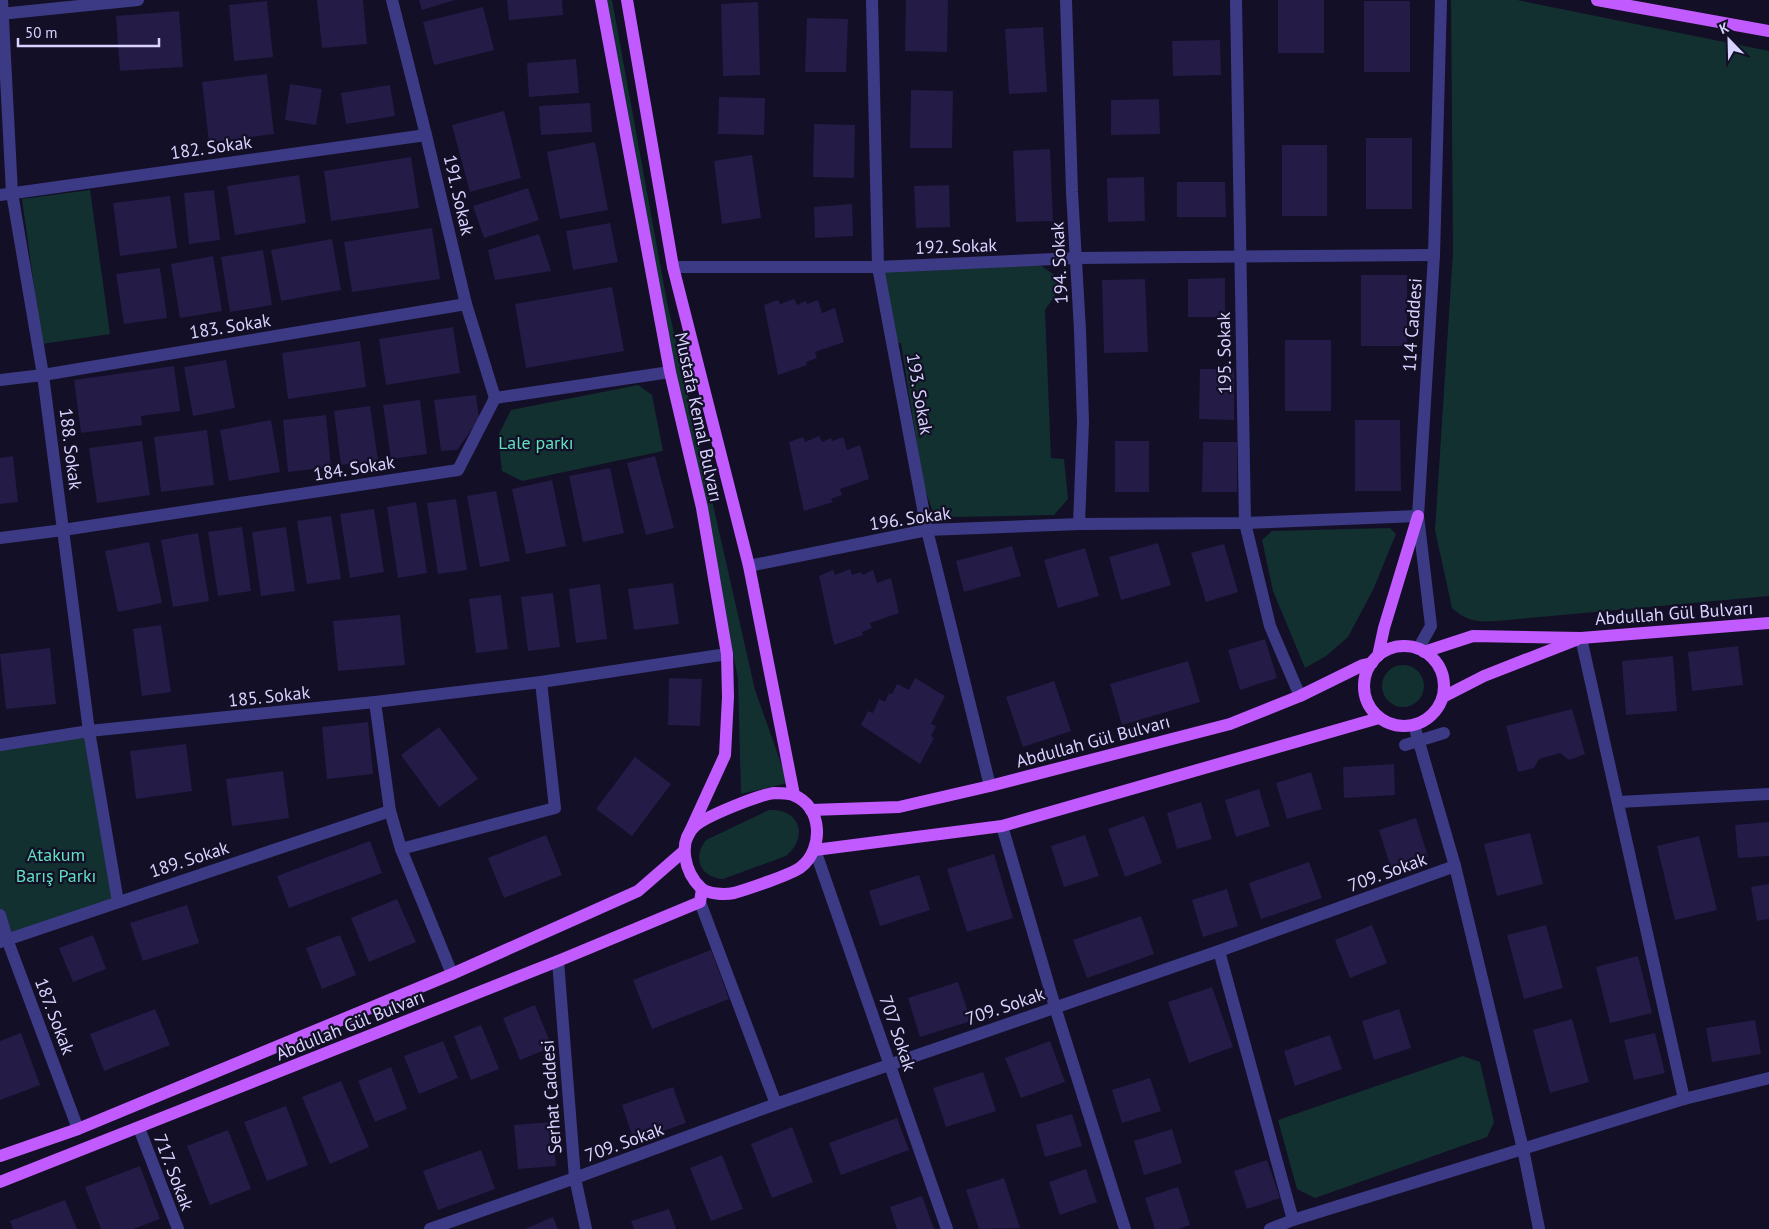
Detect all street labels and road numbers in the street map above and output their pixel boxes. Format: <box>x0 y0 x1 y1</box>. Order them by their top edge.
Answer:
street label: 182. Sokak <box>169 130 254 164</box>
street label: 191. Sokak <box>439 152 480 238</box>
street label: 194. Sokak <box>1045 221 1073 305</box>
street label: 192. Sokak <box>915 233 998 259</box>
street label: 114 Caddesi <box>1397 277 1427 373</box>
street label: 183. Sokak <box>188 308 273 344</box>
street label: 195. Sokak <box>1212 311 1236 394</box>
street label: Mustafa Kemal Bulvarı <box>670 330 728 504</box>
street label: 193. Sokak <box>902 352 939 437</box>
street label: 188. Sokak <box>55 407 87 492</box>
street label: 184. Sokak <box>312 450 397 486</box>
street label: 196. Sokak <box>868 501 953 535</box>
street label: Abdullah Gül Bulvarı <box>1594 596 1754 630</box>
street label: 185. Sokak <box>227 680 311 712</box>
street label: Abdullah Gül Bulvarı <box>1013 709 1173 773</box>
street label: 189. Sokak <box>146 835 232 883</box>
street label: 709. Sokak <box>1345 847 1430 897</box>
street label: 187. Sokak <box>30 974 80 1058</box>
street label: 709. Sokak <box>962 982 1048 1030</box>
street label: Abdullah Gül Bulvarı <box>272 985 428 1065</box>
street label: 707 Sokak <box>874 992 922 1074</box>
street label: Serhat Caddesi <box>536 1039 566 1155</box>
street label: 709. Sokak <box>582 1117 667 1167</box>
street label: 717. Sokak <box>149 1130 199 1214</box>

